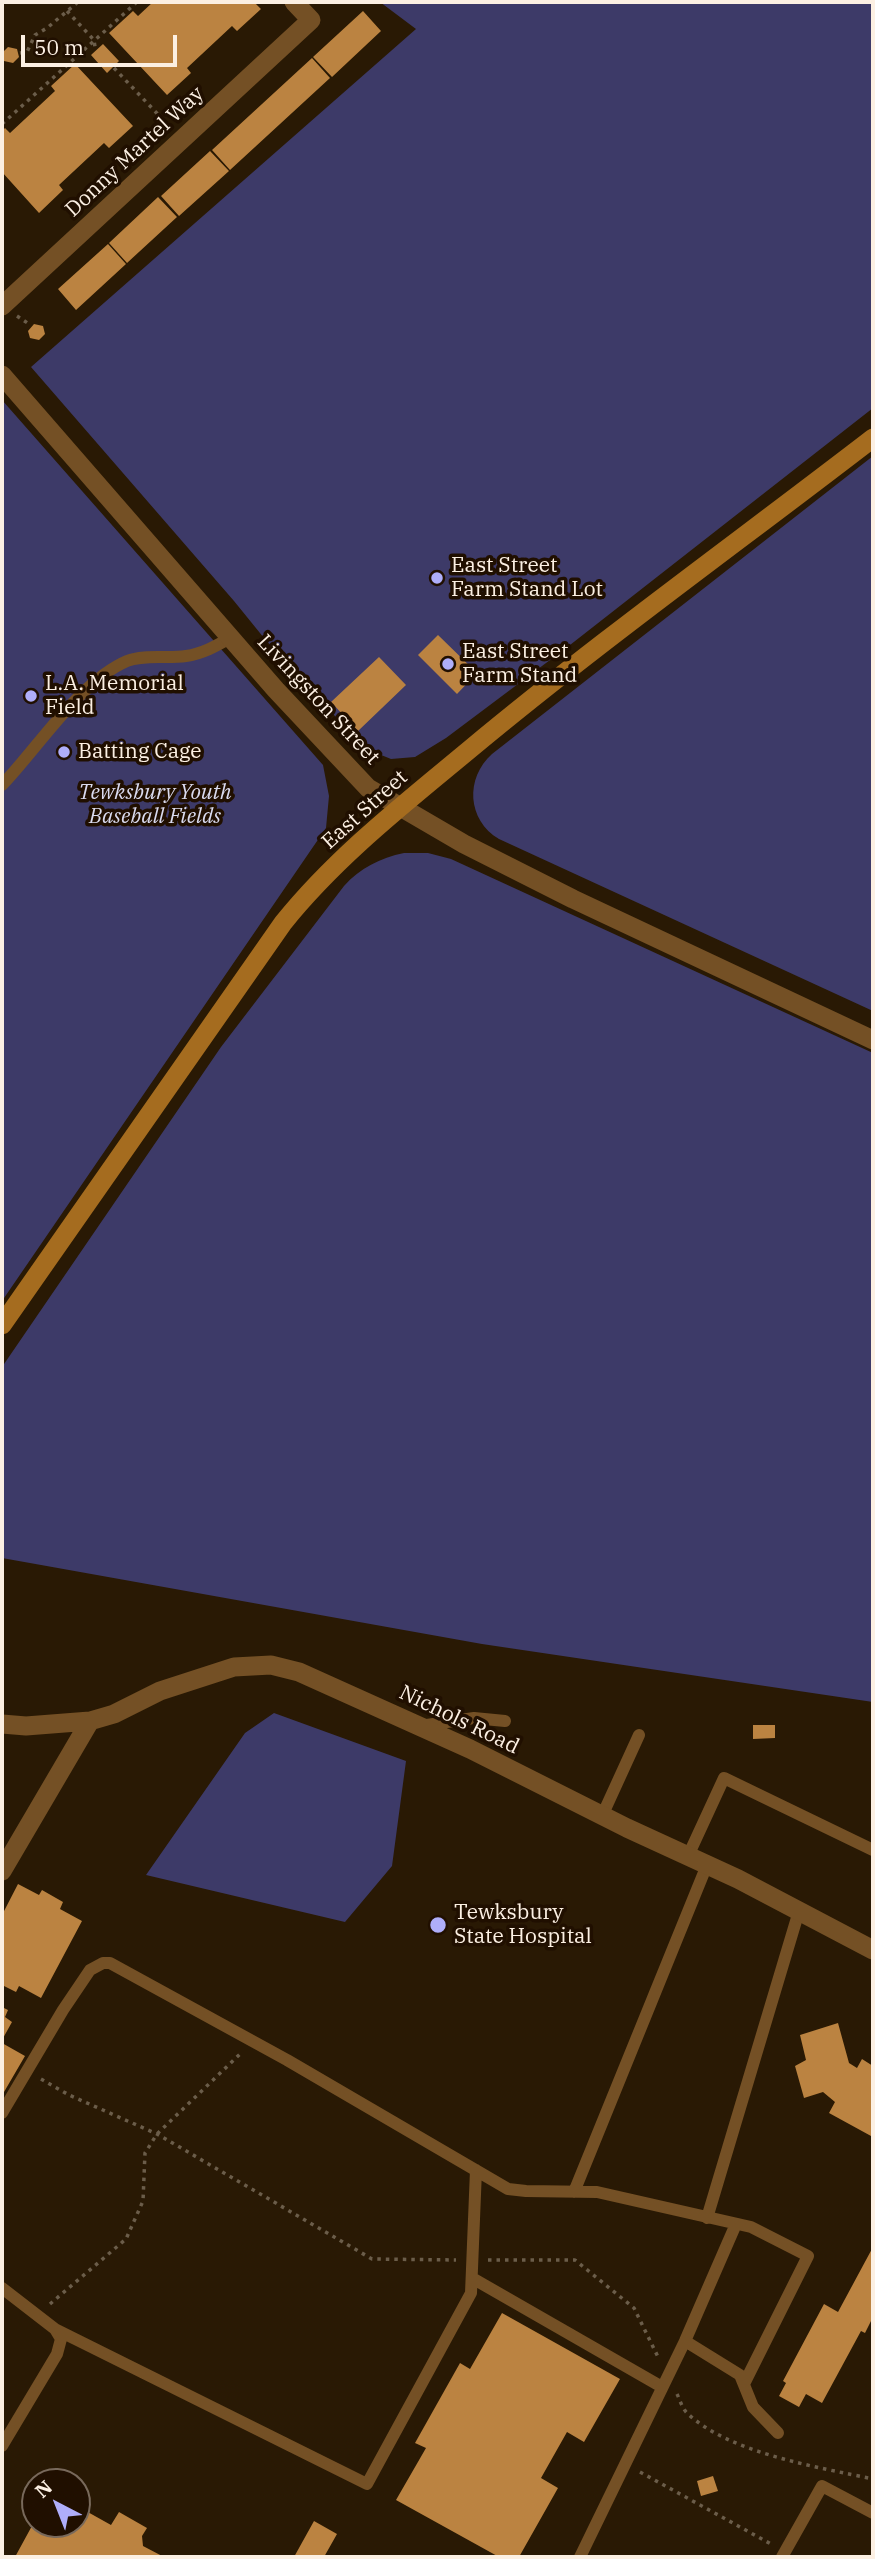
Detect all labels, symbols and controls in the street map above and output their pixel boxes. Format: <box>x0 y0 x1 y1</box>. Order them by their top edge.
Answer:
scale bar <box>24 21 180 65</box>
text: 50 m <box>34 33 84 61</box>
street label: Donny Martel Way <box>61 81 209 223</box>
place label: East Street Farm Stand Lot <box>451 553 603 603</box>
marker: East Street Farm Stand Lot <box>429 570 445 586</box>
street label: Livingston Street <box>251 630 385 770</box>
place label: East Street Farm Stand <box>462 639 577 689</box>
marker: East Street Farm Stand <box>440 656 456 672</box>
place label: L.A. Memorial Field <box>45 671 184 721</box>
marker: L.A. Memorial Field <box>23 688 39 704</box>
place label: Batting Cage <box>78 739 202 765</box>
marker: Batting Cage <box>56 744 72 760</box>
street label: East Street <box>317 765 413 855</box>
park label: Tewksbury Youth Baseball Fields <box>78 780 232 830</box>
street label: Nichols Road <box>395 1680 523 1760</box>
place label: Tewksbury State Hospital <box>454 1900 592 1950</box>
marker: Tewksbury State Hospital <box>428 1915 448 1935</box>
north arrow <box>21 2468 91 2538</box>
text: N <box>30 2475 57 2503</box>

